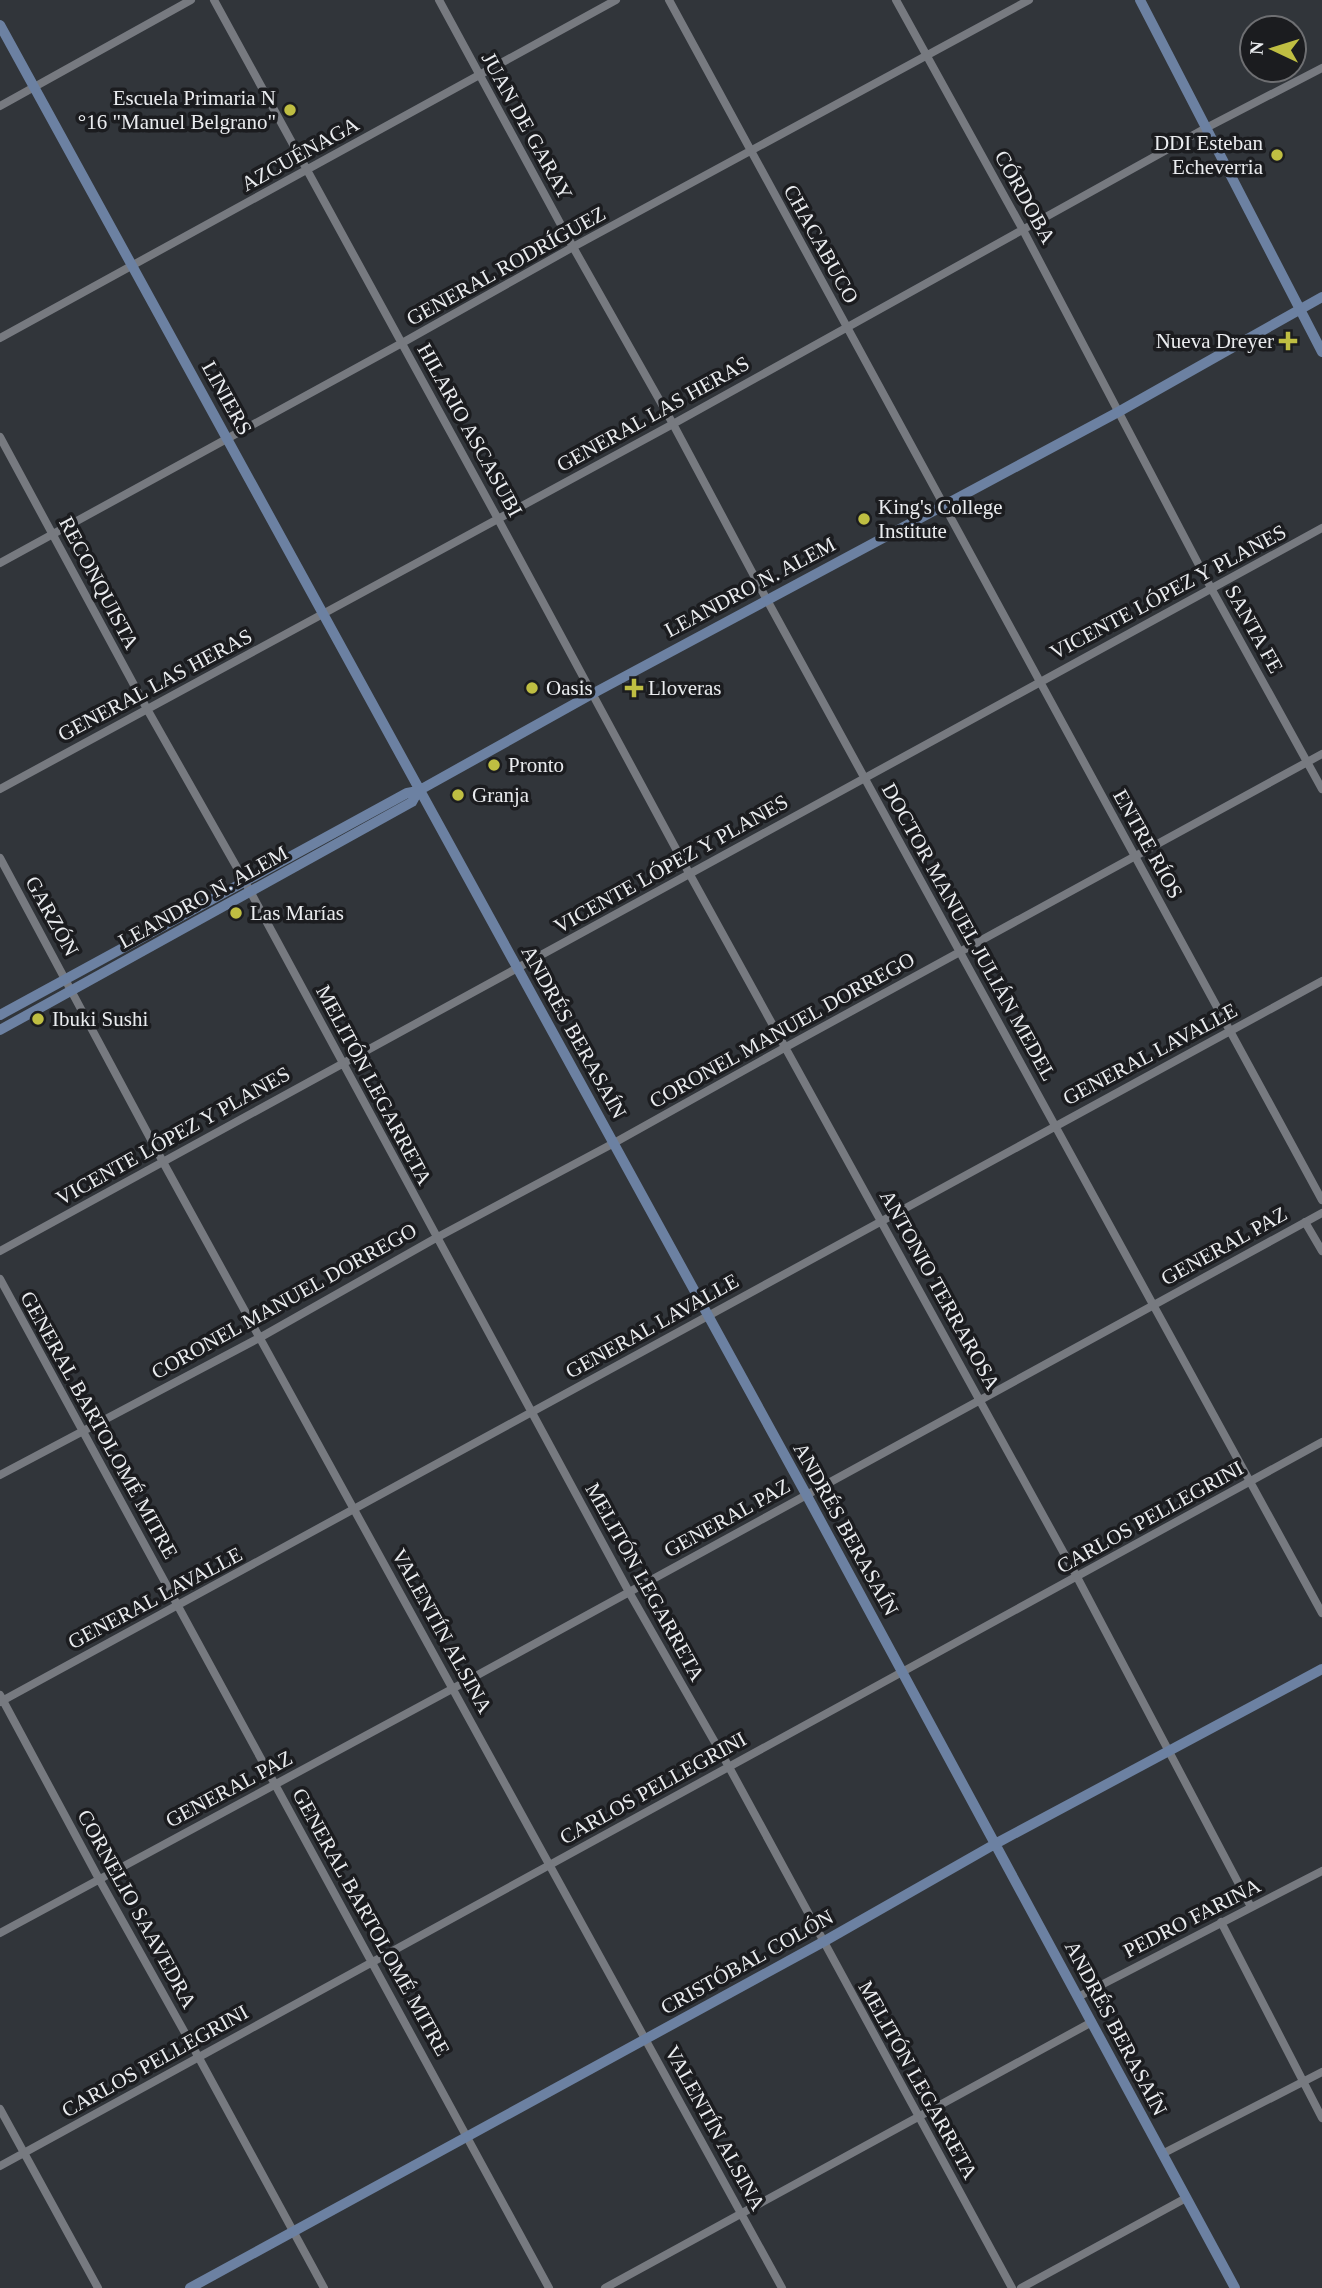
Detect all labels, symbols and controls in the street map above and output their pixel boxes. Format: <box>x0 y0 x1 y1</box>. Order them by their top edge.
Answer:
north arrow <box>1238 14 1308 84</box>
text: N <box>1246 40 1268 55</box>
street label: JUAN DE GARAY <box>477 48 577 204</box>
place label: Escuela Primaria N °16 "Manuel Belgrano" <box>78 86 276 134</box>
marker: Escuela Primaria N °16 "Manuel Belgrano" <box>282 102 298 118</box>
street label: AZCUÉNAGA <box>237 111 364 196</box>
place label: DDI Esteban Echeverria <box>1154 131 1264 179</box>
street label: CÓRDOBA <box>990 146 1061 248</box>
marker: DDI Esteban Echeverria <box>1269 147 1285 163</box>
street label: CHACABUCO <box>779 181 863 307</box>
street label: GENERAL RODRÍGUEZ <box>402 201 610 331</box>
place label: Nueva Dreyer <box>1156 329 1274 353</box>
marker: Nueva Dreyer <box>1280 333 1296 349</box>
street label: HILARIO ASCASUBI <box>412 339 528 521</box>
street label: GENERAL LAS HERAS <box>553 351 753 477</box>
street label: LINIERS <box>197 357 257 439</box>
place label: King's College Institute <box>878 495 1003 543</box>
marker: King's College Institute <box>856 511 872 527</box>
street label: RECONQUISTA <box>54 513 144 654</box>
street label: VICENTE LÓPEZ Y PLANES <box>1046 519 1290 665</box>
street label: LEANDRO N. ALEM <box>661 532 840 642</box>
street label: SANTA FE <box>1220 581 1288 677</box>
street label: GENERAL LAS HERAS <box>54 624 256 746</box>
place label: Oasis <box>546 676 593 700</box>
place label: Lloveras <box>648 676 721 700</box>
marker: Oasis <box>524 680 540 696</box>
marker: Lloveras <box>626 680 642 696</box>
place label: Pronto <box>508 753 564 777</box>
marker: Pronto <box>486 757 502 773</box>
street label: DOCTOR MANUEL JULIÁN MEDEL <box>877 779 1061 1085</box>
place label: Granja <box>472 783 530 807</box>
street label: ENTRE RÍOS <box>1108 785 1188 903</box>
marker: Granja <box>450 787 466 803</box>
street label: VICENTE LÓPEZ Y PLANES <box>550 790 792 938</box>
street label: LEANDRO N. ALEM <box>114 840 292 953</box>
street label: GARZÓN <box>20 872 84 960</box>
place label: Las Marías <box>250 901 344 925</box>
marker: Las Marías <box>228 905 244 921</box>
street label: ANDRÉS BERASAÍN <box>516 941 632 1123</box>
street label: CORONEL MANUEL DORREGO <box>645 947 919 1113</box>
street label: MELITÓN LEGARRETA <box>311 981 437 1190</box>
street label: GENERAL LAVALLE <box>1059 998 1241 1110</box>
place label: Ibuki Sushi <box>52 1007 148 1031</box>
marker: Ibuki Sushi <box>30 1011 46 1027</box>
street label: VICENTE LÓPEZ Y PLANES <box>52 1062 294 1210</box>
street label: ANTONIO TERRAROSA <box>875 1186 1005 1395</box>
street label: GENERAL PAZ <box>1157 1202 1291 1290</box>
street label: CORONEL MANUEL DORREGO <box>147 1218 421 1384</box>
street label: GENERAL LAVALLE <box>561 1269 743 1383</box>
street label: GENERAL BARTOLOMÉ MITRE <box>15 1287 183 1563</box>
street label: ANDRÉS BERASAÍN <box>788 1438 904 1620</box>
street label: CARLOS PELLEGRINI <box>1053 1456 1247 1578</box>
street label: GENERAL PAZ <box>660 1474 794 1562</box>
street label: MELITÓN LEGARRETA <box>580 1479 710 1686</box>
street label: GENERAL LAVALLE <box>64 1542 246 1654</box>
street label: VALENTÍN ALSINA <box>387 1544 498 1718</box>
street label: CARLOS PELLEGRINI <box>556 1727 750 1849</box>
street label: GENERAL PAZ <box>161 1745 297 1833</box>
street label: GENERAL BARTOLOMÉ MITRE <box>287 1784 455 2060</box>
street label: CORNELIO SAAVEDRA <box>72 1806 202 2013</box>
street label: PEDRO FARINA <box>1119 1873 1265 1963</box>
street label: CRISTÓBAL COLÓN <box>657 1905 837 2019</box>
street label: ANDRÉS BERASAÍN <box>1060 1937 1172 2119</box>
street label: MELITÓN LEGARRETA <box>853 1977 983 2184</box>
street label: CARLOS PELLEGRINI <box>58 2000 252 2122</box>
street label: VALENTÍN ALSINA <box>660 2041 771 2215</box>

